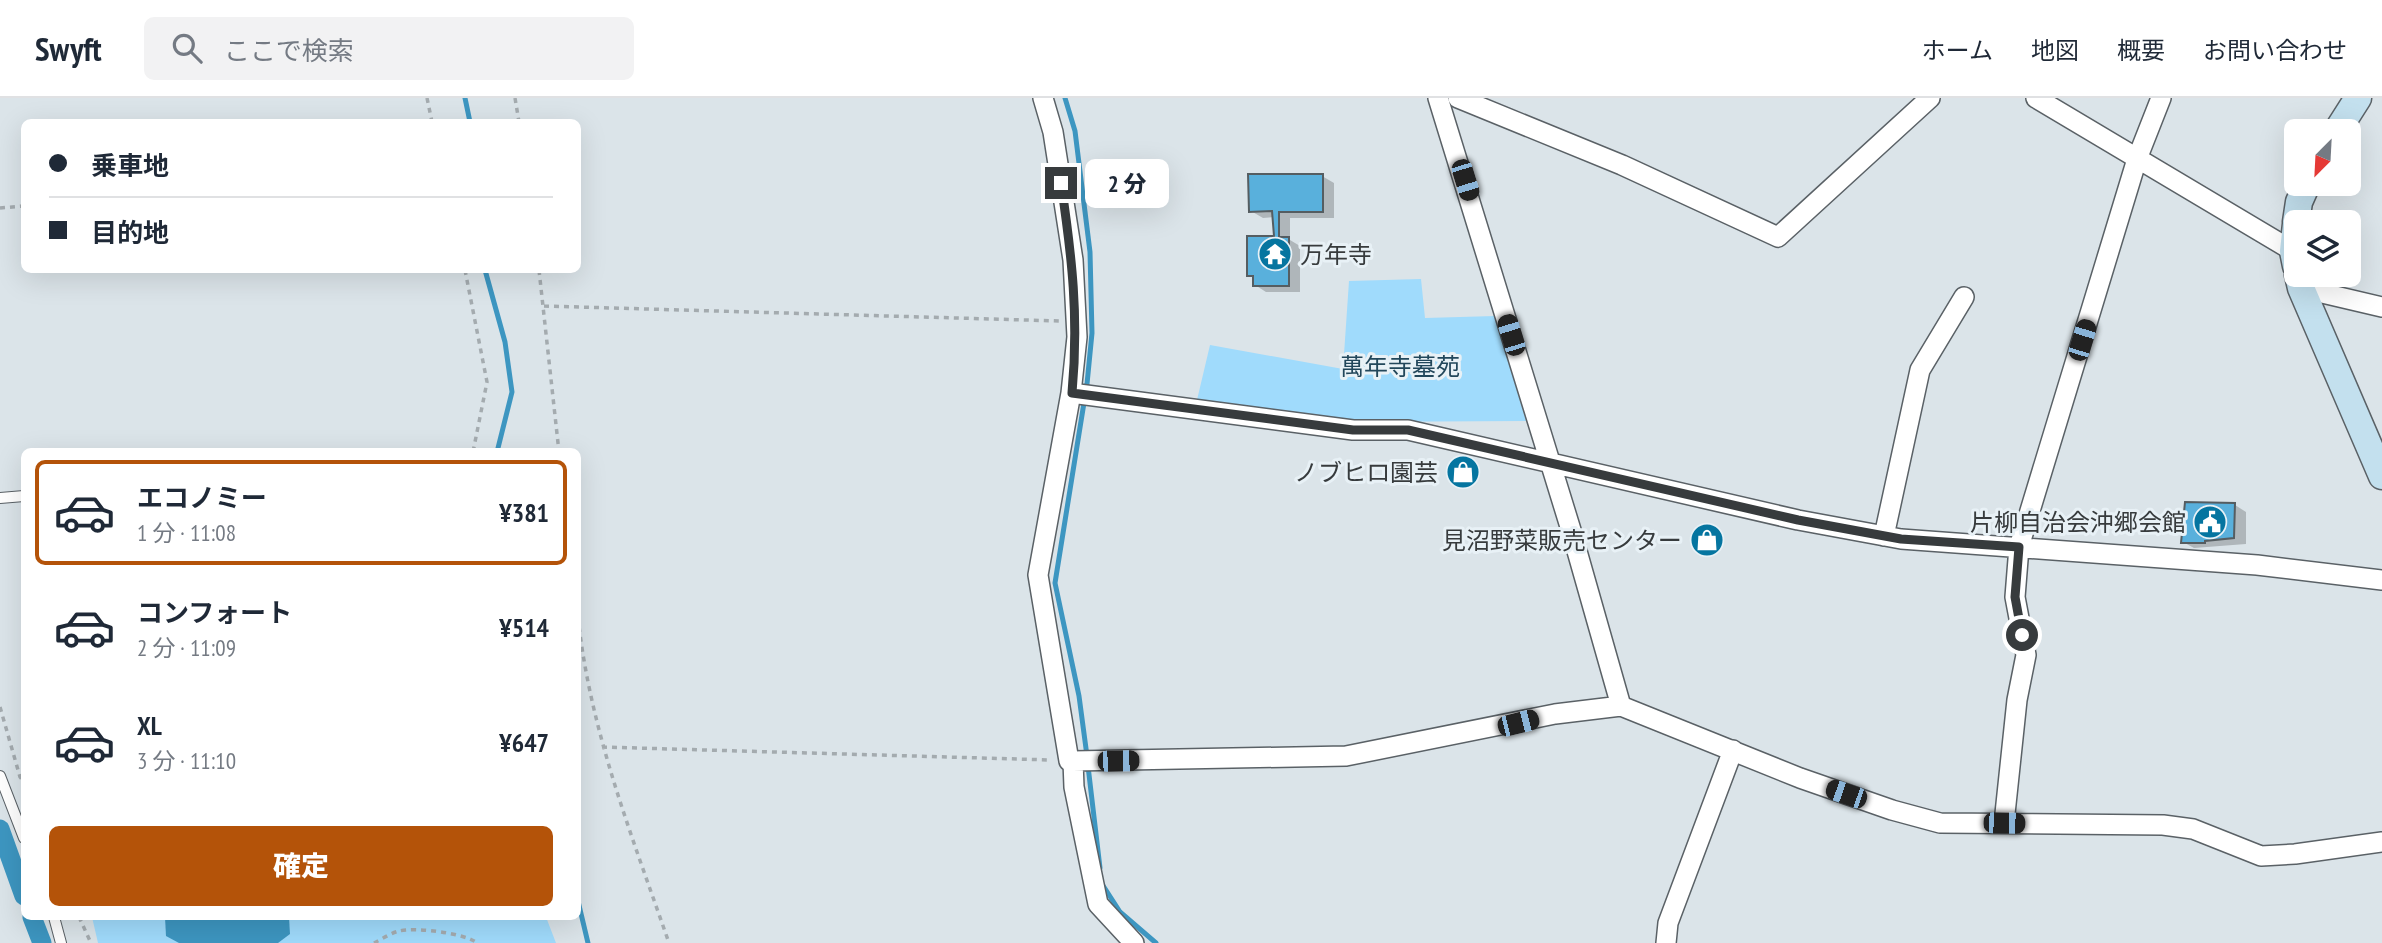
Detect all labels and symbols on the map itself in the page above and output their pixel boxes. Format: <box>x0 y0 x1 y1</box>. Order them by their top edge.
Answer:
north arrow <box>2284 119 2361 196</box>
car <box>1449 157 1482 203</box>
callout: 2 分 <box>1086 158 1170 208</box>
route end <box>1045 167 1077 199</box>
temple icon: 万年寺 <box>1256 235 1294 273</box>
place label: 万年寺 <box>1300 239 1372 270</box>
car <box>1495 312 1528 358</box>
car <box>2066 317 2099 363</box>
park label: 萬年寺墓苑 <box>1340 351 1460 382</box>
shop icon: ノブヒロ園芸 <box>1444 453 1482 491</box>
place label: ノブヒロ園芸 <box>1294 457 1438 488</box>
public building icon: 片柳自治会沖郷会館 <box>2191 503 2229 541</box>
place label: 片柳自治会沖郷会館 <box>1970 507 2186 538</box>
shop icon: 見沼野菜販売センター <box>1688 521 1726 559</box>
place label: 見沼野菜販売センター <box>1442 525 1682 556</box>
route start <box>2006 619 2038 651</box>
car <box>1496 708 1541 738</box>
car <box>1097 750 1140 772</box>
car <box>1823 777 1870 811</box>
car <box>1983 812 2026 834</box>

